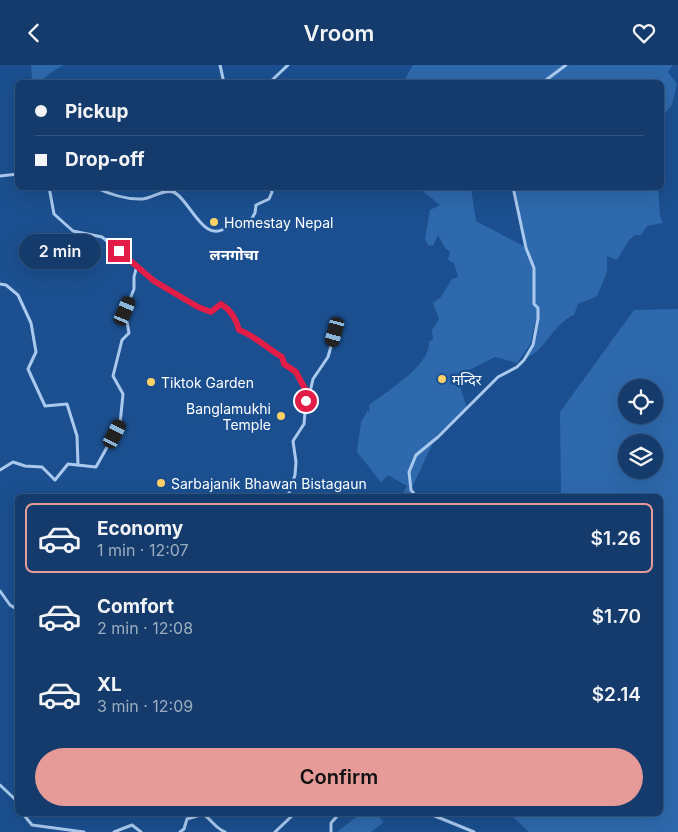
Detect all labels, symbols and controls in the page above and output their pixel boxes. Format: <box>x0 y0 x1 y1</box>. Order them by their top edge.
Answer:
icon: back <box>20 19 48 47</box>
icon: heart <box>630 19 658 47</box>
text: Vroom <box>304 20 374 46</box>
text: Pickup <box>65 100 128 123</box>
text: Drop-off <box>65 148 145 171</box>
place label: Homestay Nepal <box>224 214 333 231</box>
marker: Homestay Nepal <box>208 216 220 228</box>
callout: 2 min <box>19 233 102 269</box>
route end <box>108 240 130 262</box>
text: 2 min <box>39 241 81 261</box>
district label: लनगोचा <box>210 245 259 264</box>
car <box>112 294 137 328</box>
car <box>323 316 346 348</box>
place label: मन्दिर <box>452 371 482 388</box>
marker: मन्दिर <box>436 373 448 385</box>
place label: Tiktok Garden <box>161 374 254 391</box>
marker: Tiktok Garden <box>145 376 157 388</box>
map controls <box>618 379 663 479</box>
button: locate <box>618 379 663 424</box>
route start <box>295 390 317 412</box>
place label: Banglamukhi Temple <box>186 400 271 433</box>
marker: Banglamukhi Temple <box>275 410 287 422</box>
car <box>101 417 128 451</box>
button: layers <box>618 434 663 479</box>
place label: Sarbajanik Bhawan Bistagaun <box>171 475 367 492</box>
marker: Sarbajanik Bhawan Bistagaun <box>155 477 167 489</box>
icon: car <box>37 516 82 561</box>
text: Economy <box>97 517 183 540</box>
text: $1.26 <box>591 527 641 550</box>
text: 1 min · 12:07 <box>97 540 189 560</box>
icon: car <box>37 594 82 639</box>
text: Comfort <box>97 595 174 618</box>
text: $1.70 <box>592 605 641 628</box>
text: 2 min · 12:08 <box>97 618 193 638</box>
icon: car <box>37 672 82 717</box>
text: XL <box>97 673 122 696</box>
text: $2.14 <box>592 683 641 706</box>
text: 3 min · 12:09 <box>97 696 193 716</box>
button: Confirm <box>35 748 643 806</box>

